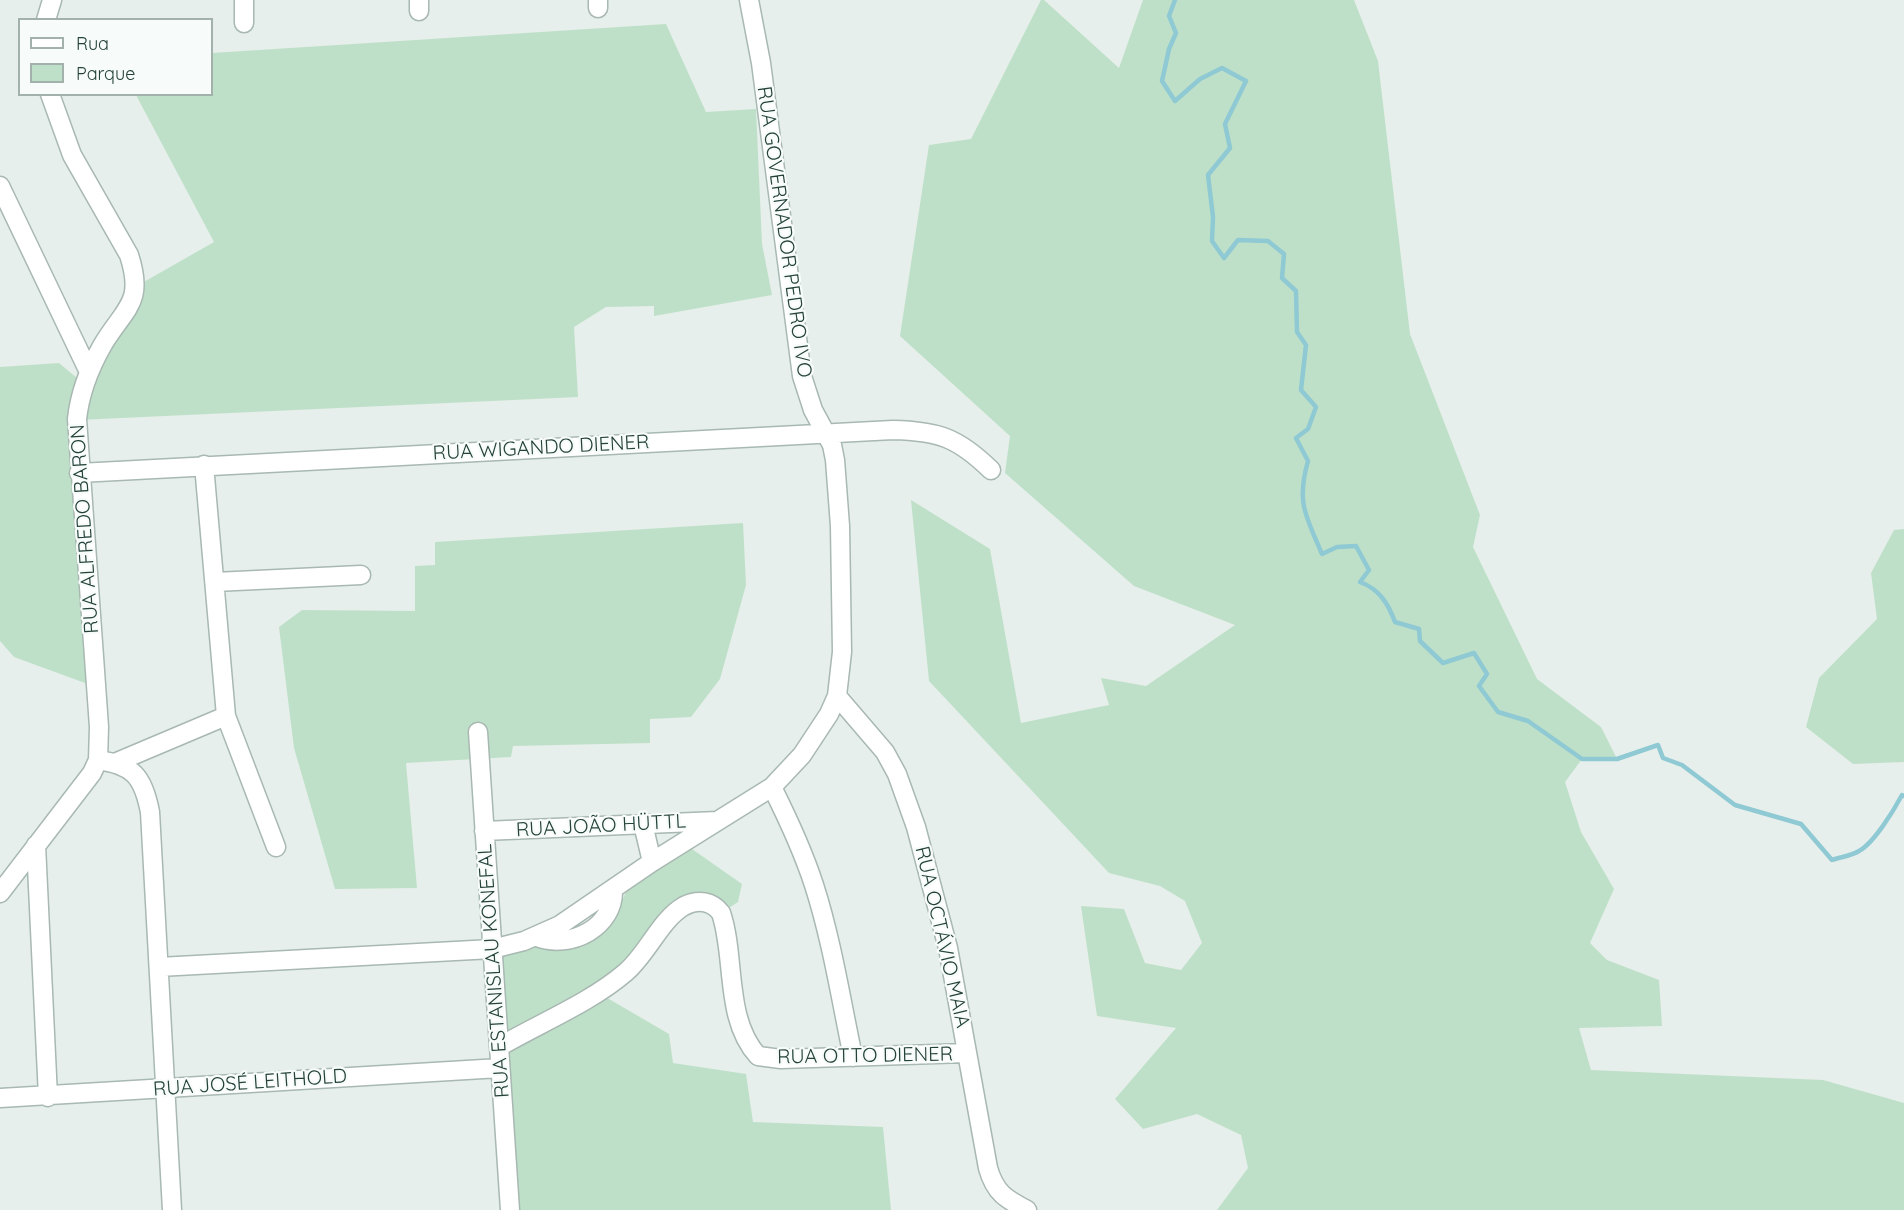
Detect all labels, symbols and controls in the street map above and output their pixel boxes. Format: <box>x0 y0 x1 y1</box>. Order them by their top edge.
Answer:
legend <box>18 18 213 96</box>
text: Rua <box>76 32 109 55</box>
text: Parque <box>76 62 135 85</box>
street label: RUA GOVERNADOR PEDRO IVO <box>752 85 816 379</box>
street label: RUA ALFREDO BARON <box>66 424 104 634</box>
street label: RUA WIGANDO DIENER <box>432 430 650 466</box>
street label: RUA JOÃO HÜTTL <box>515 810 687 842</box>
street label: RUA ESTANISLAU KONEFAL <box>473 843 515 1099</box>
street label: RUA OCTÁVIO MAIA <box>909 844 975 1030</box>
street label: RUA OTTO DIENER <box>777 1042 953 1070</box>
street label: RUA JOSÉ LEITHOLD <box>152 1064 348 1102</box>

